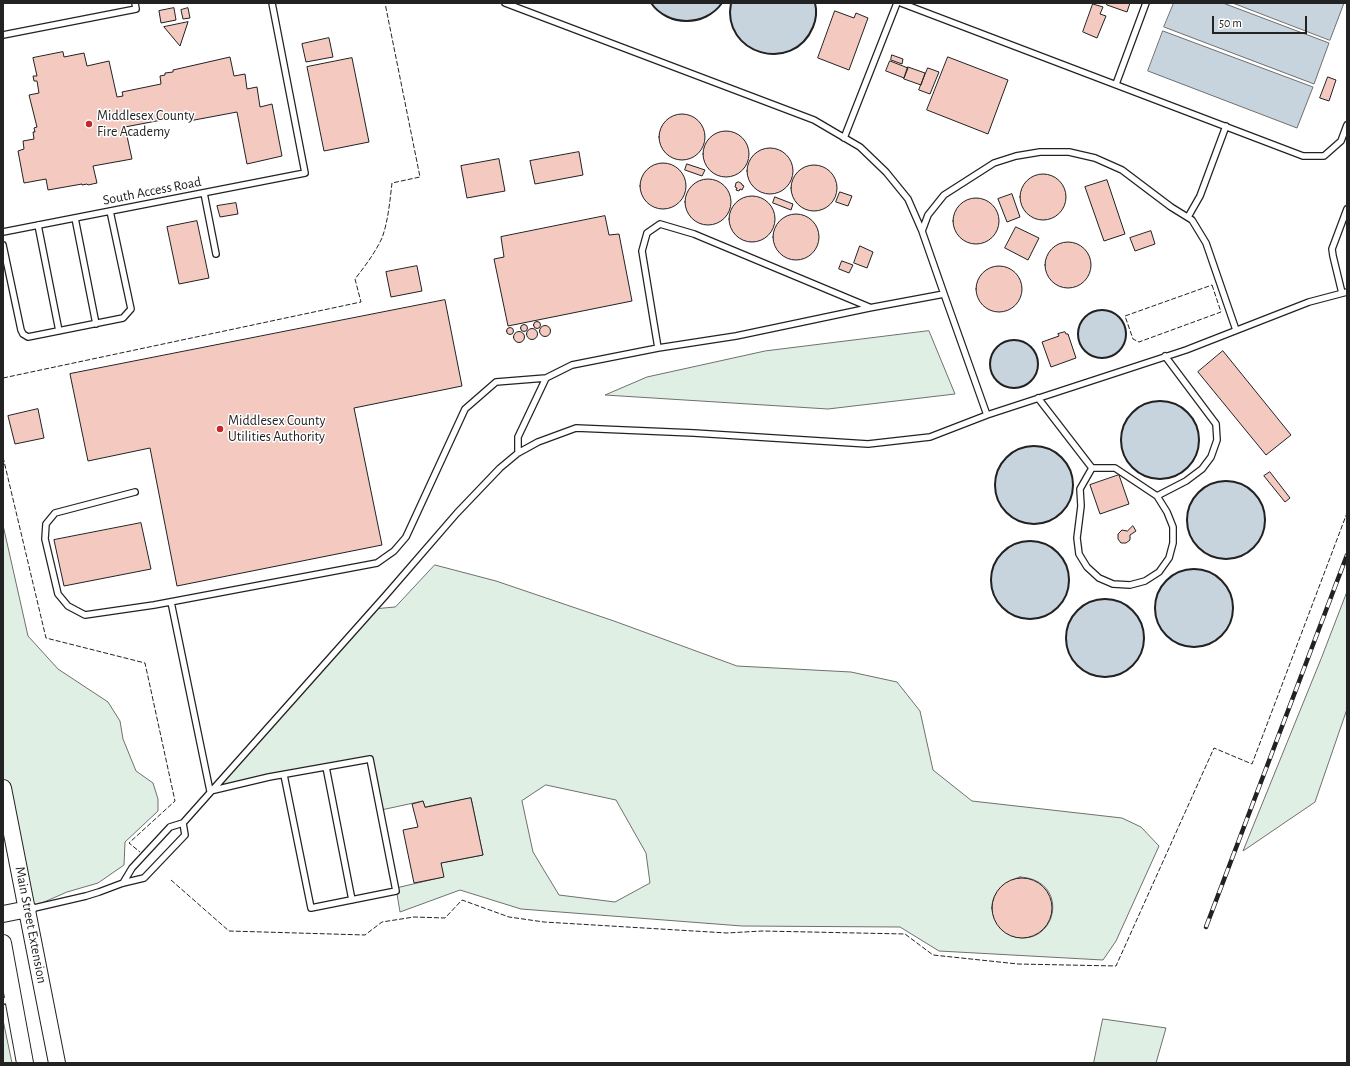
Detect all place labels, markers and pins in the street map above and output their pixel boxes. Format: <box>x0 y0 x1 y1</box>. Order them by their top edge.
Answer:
place label: Middlesex County Fire Academy <box>97 108 194 140</box>
marker: Middlesex County Fire Academy <box>84 119 94 129</box>
place label: Middlesex County Utilities Authority <box>228 413 325 446</box>
marker: Middlesex County Utilities Authority <box>215 424 225 434</box>

